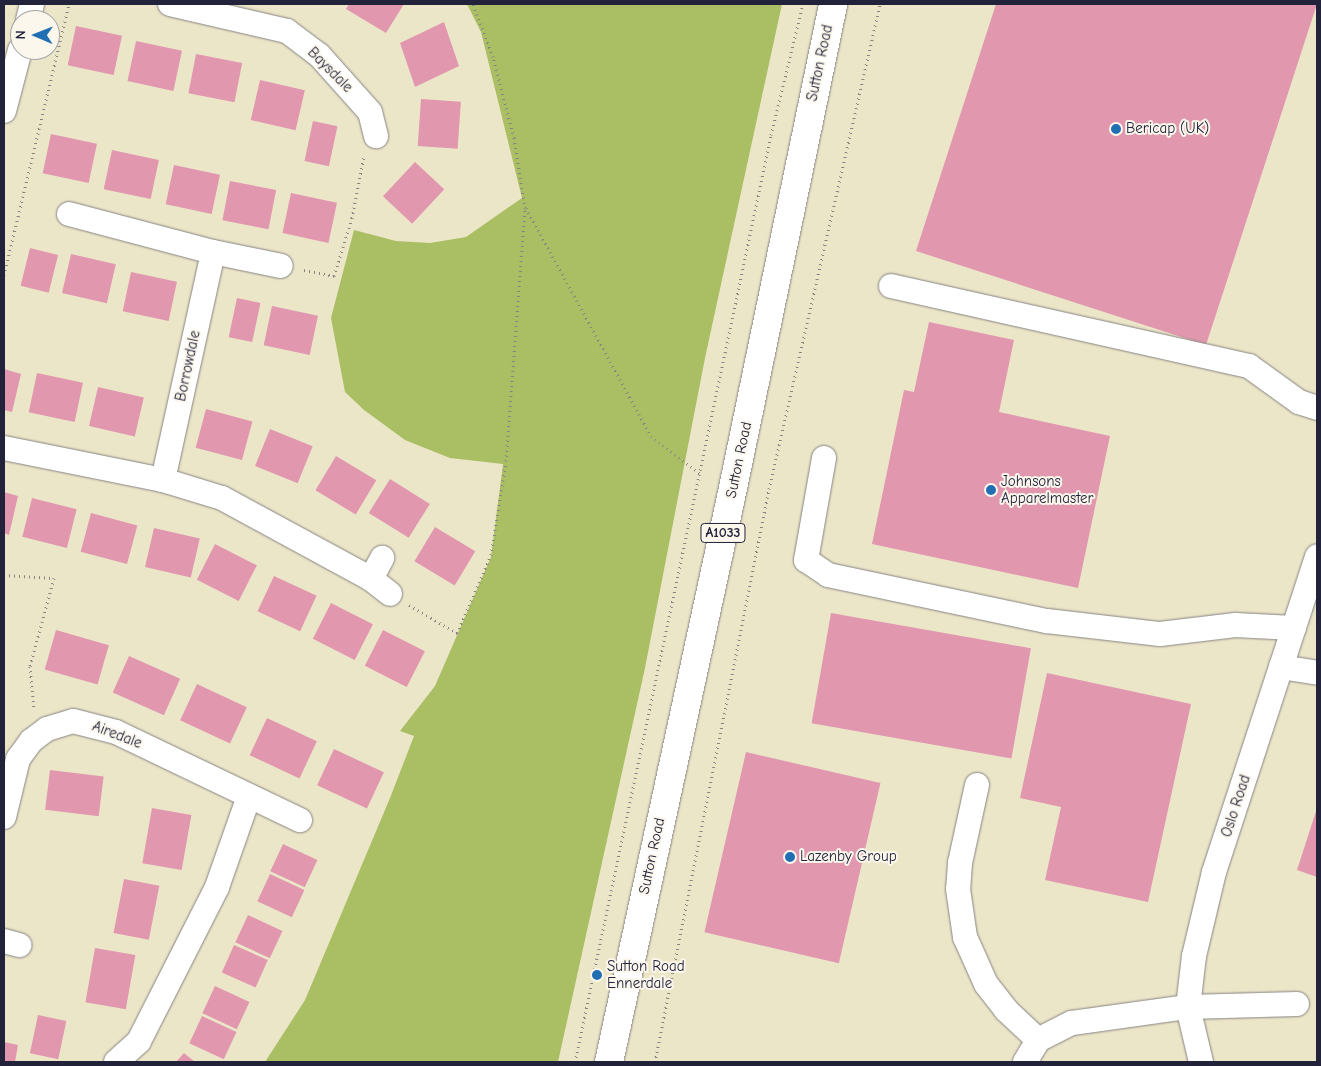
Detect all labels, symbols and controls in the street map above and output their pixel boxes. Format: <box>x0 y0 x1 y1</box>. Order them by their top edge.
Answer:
north arrow <box>10 10 60 60</box>
street label: Sutton Road <box>803 23 837 103</box>
text: N <box>12 30 29 39</box>
street label: Baysdale <box>304 44 356 96</box>
place label: Bericap (UK) <box>1126 120 1209 138</box>
marker: Bericap (UK) <box>1110 123 1122 135</box>
street label: Borrowdale <box>172 329 204 403</box>
street label: Sutton Road <box>722 420 756 500</box>
place label: Johnsons Apparelmaster <box>1001 472 1094 507</box>
marker: Johnsons Apparelmaster <box>985 484 997 496</box>
road number: A1033 <box>699 522 747 544</box>
street label: Airedale <box>90 717 144 753</box>
street label: Oslo Road <box>1217 773 1255 839</box>
street label: Sutton Road <box>635 816 669 896</box>
place label: Lazenby Group <box>800 848 897 866</box>
marker: Lazenby Group <box>784 851 796 863</box>
place label: Sutton Road Ennerdale <box>607 957 685 992</box>
marker: Sutton Road Ennerdale <box>591 969 603 981</box>

